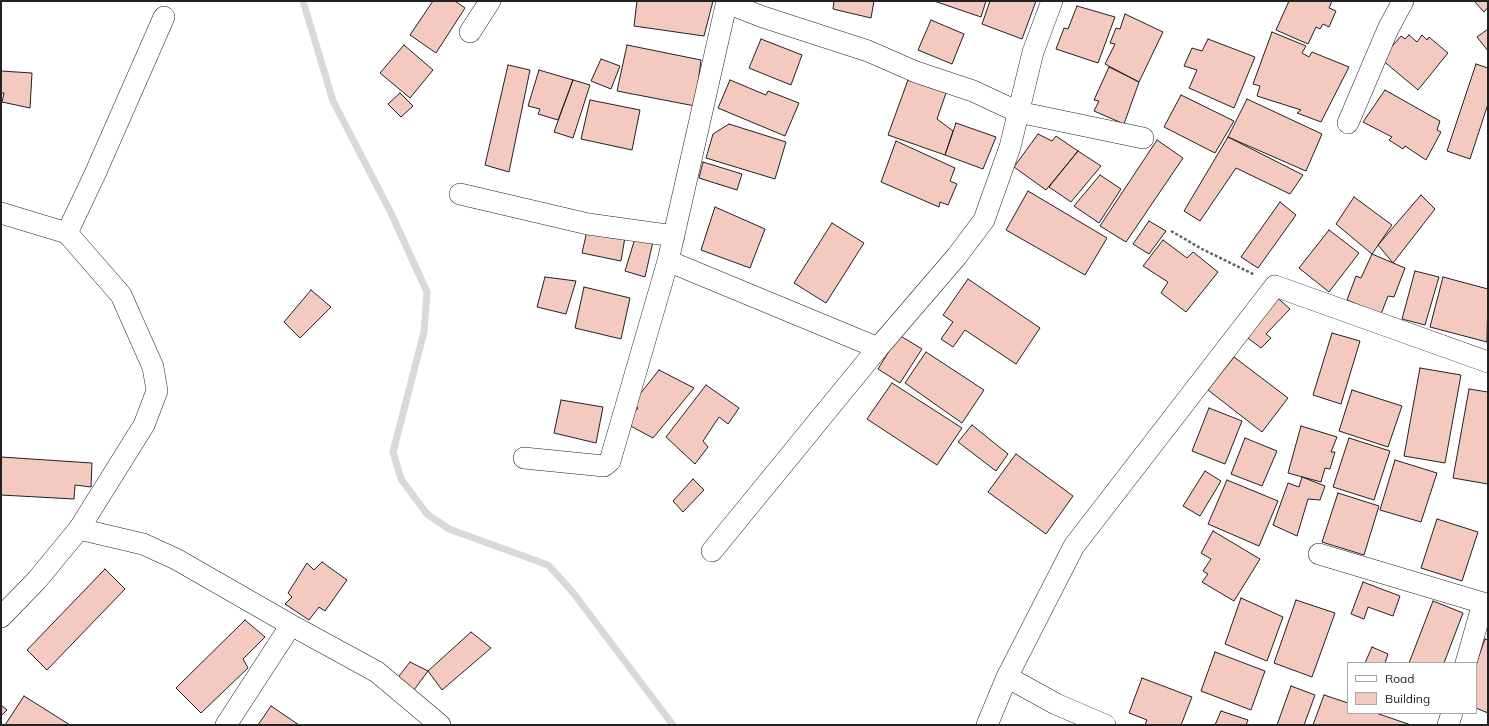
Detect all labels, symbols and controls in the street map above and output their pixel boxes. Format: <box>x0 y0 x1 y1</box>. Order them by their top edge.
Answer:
legend <box>1347 662 1477 714</box>
text: Road <box>1385 671 1414 686</box>
text: Building <box>1385 691 1430 706</box>

